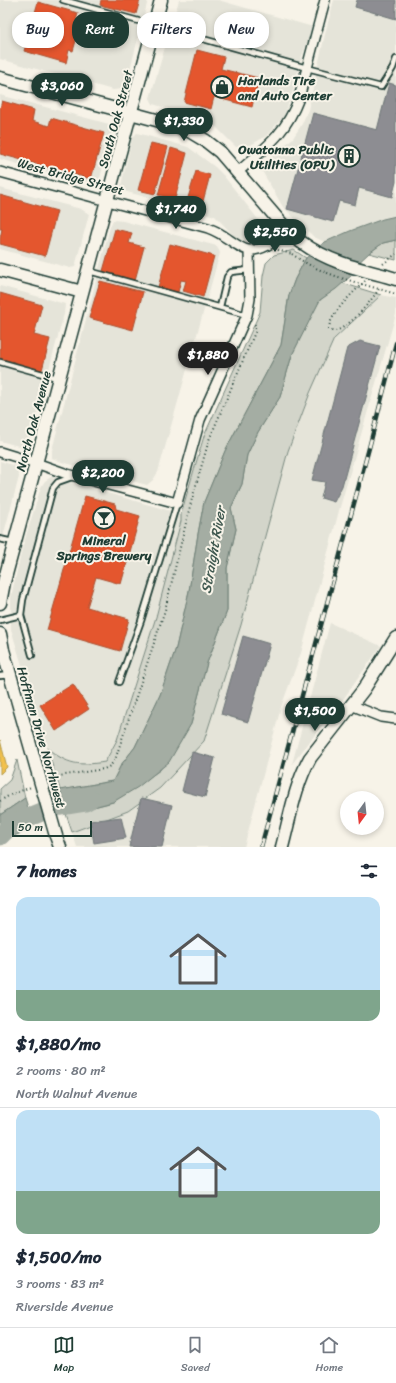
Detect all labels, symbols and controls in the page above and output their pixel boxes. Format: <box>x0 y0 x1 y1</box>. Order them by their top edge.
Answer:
chip: Buy <box>12 12 64 48</box>
chip: Rent <box>72 12 129 48</box>
chip: Filters <box>137 12 206 48</box>
chip: New <box>214 12 269 48</box>
street label: South Oak Street <box>91 67 140 171</box>
place label: Harlands Tire and Auto Center <box>237 69 333 107</box>
pin: $3,060 <box>29 73 95 107</box>
text: $3,060 <box>40 74 84 97</box>
shop icon: Harlands Tire and Auto Center <box>209 74 235 100</box>
pin: $1,330 <box>151 108 217 142</box>
text: $1,330 <box>164 109 204 132</box>
place label: Owatonna Public Utilities (OPU) <box>237 138 335 176</box>
building icon: Owatonna Public Utilities (OPU) <box>336 143 362 169</box>
street label: West Bridge Street <box>15 151 127 202</box>
pin: $1,740 <box>143 196 209 230</box>
text: $1,740 <box>155 197 197 220</box>
pin: $2,550 <box>242 219 308 253</box>
text: $2,550 <box>253 220 297 243</box>
pin: $1,880 <box>175 342 241 376</box>
text: $1,880 <box>187 343 229 366</box>
street label: North Oak Avenue <box>9 368 58 474</box>
pin: $2,200 <box>70 460 136 494</box>
text: $2,200 <box>81 461 125 484</box>
water label: Straight River <box>194 502 234 595</box>
bar icon: Mineral Springs Brewery <box>91 505 117 531</box>
place label: Mineral Springs Brewery <box>56 529 152 567</box>
street label: Hoffman Drive Northwest <box>10 664 73 811</box>
pin: $1,500 <box>282 698 348 732</box>
text: $1,500 <box>294 699 336 722</box>
north arrow <box>340 791 384 835</box>
map controls <box>340 791 384 835</box>
text: 50 m <box>18 818 43 837</box>
scale bar <box>12 819 92 838</box>
text: 7 homes <box>16 856 76 886</box>
icon: filters <box>358 860 380 882</box>
icon: home <box>162 923 234 995</box>
text: $1,880/mo <box>16 1029 101 1059</box>
text: 2 rooms · 80 m² <box>16 1059 106 1082</box>
text: North Walnut Avenue <box>16 1082 137 1105</box>
icon: home <box>162 1136 234 1208</box>
text: $1,500/mo <box>16 1242 101 1272</box>
text: 3 rooms · 83 m² <box>16 1272 104 1295</box>
text: Riverside Avenue <box>16 1295 113 1318</box>
tab: Map <box>53 1334 75 1377</box>
tab: Saved <box>181 1334 210 1377</box>
tab: Home <box>316 1334 343 1377</box>

